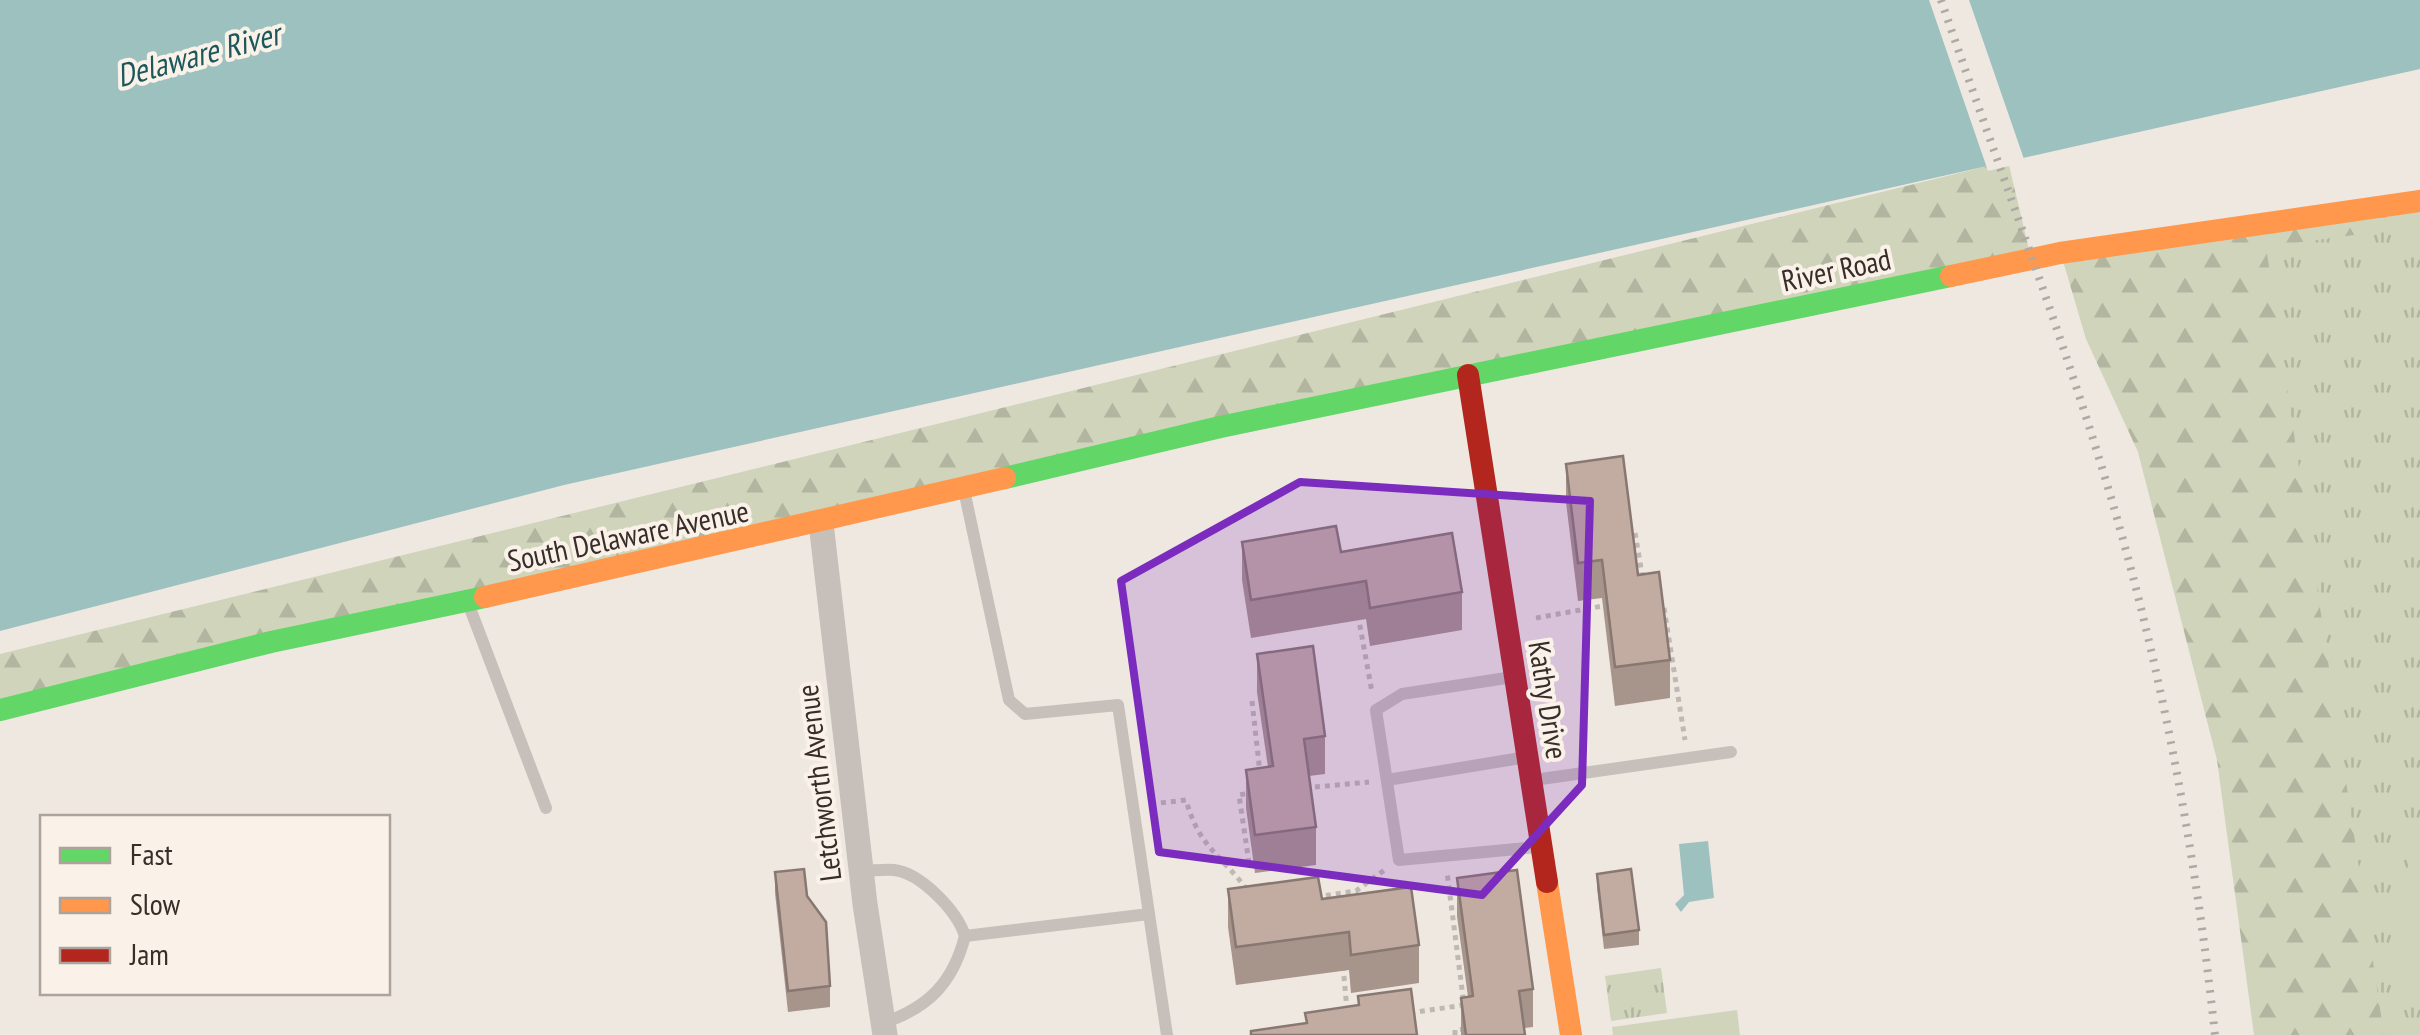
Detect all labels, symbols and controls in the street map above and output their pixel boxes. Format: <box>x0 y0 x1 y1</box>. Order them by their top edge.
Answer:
water label: Delaware River <box>112 11 288 96</box>
street label: River Road <box>1778 238 1894 300</box>
street label: South Delaware Avenue <box>504 490 752 580</box>
street label: Kathy Drive <box>1520 638 1578 762</box>
street label: Letchworth Avenue <box>787 683 849 883</box>
legend <box>40 815 390 995</box>
text: Fast <box>130 834 174 873</box>
text: Slow <box>130 884 181 923</box>
text: Jam <box>129 934 169 973</box>

